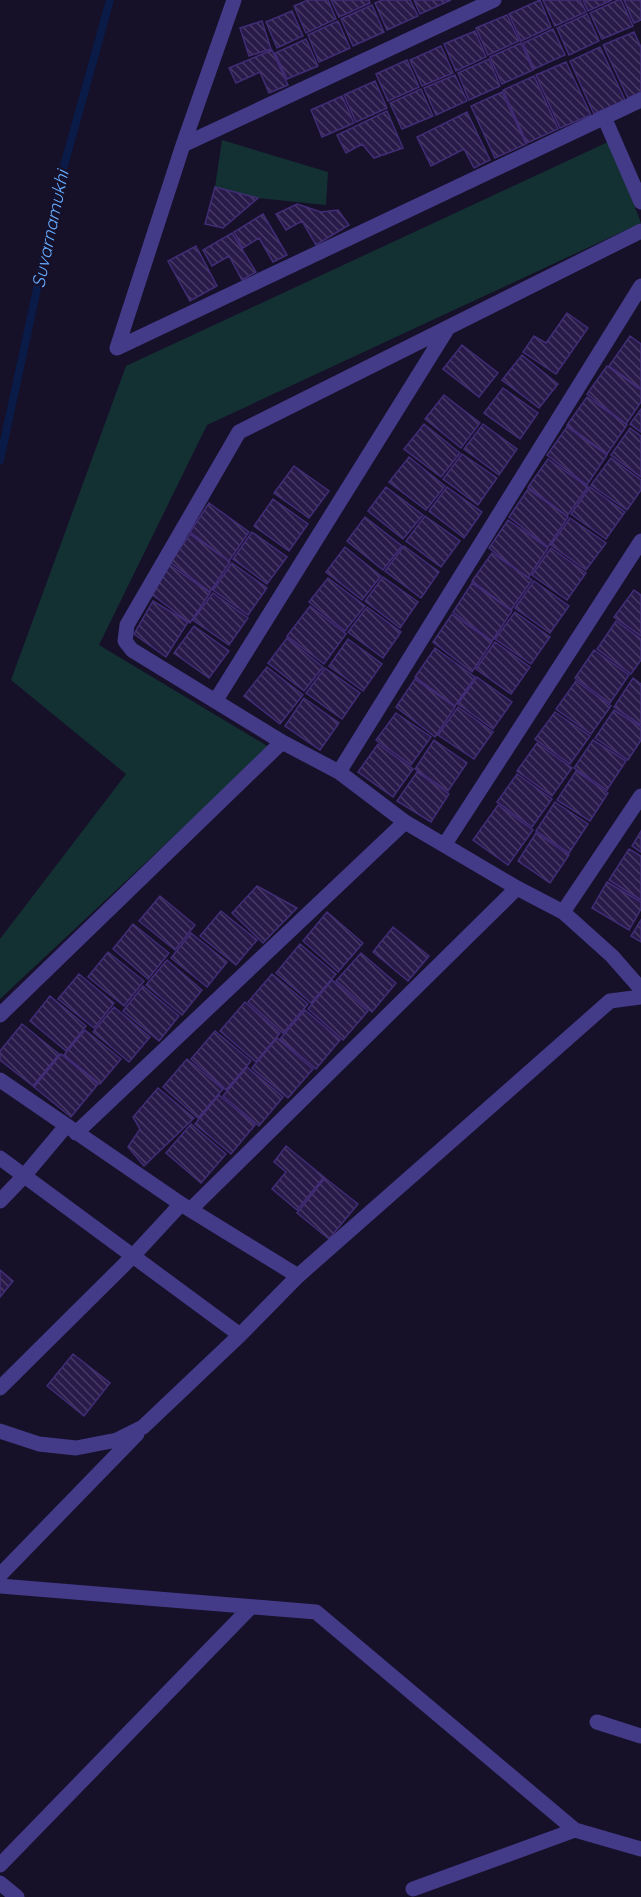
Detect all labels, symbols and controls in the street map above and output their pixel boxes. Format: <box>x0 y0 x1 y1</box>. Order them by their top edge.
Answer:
water label: Suvarnamukhi <box>26 166 74 290</box>

